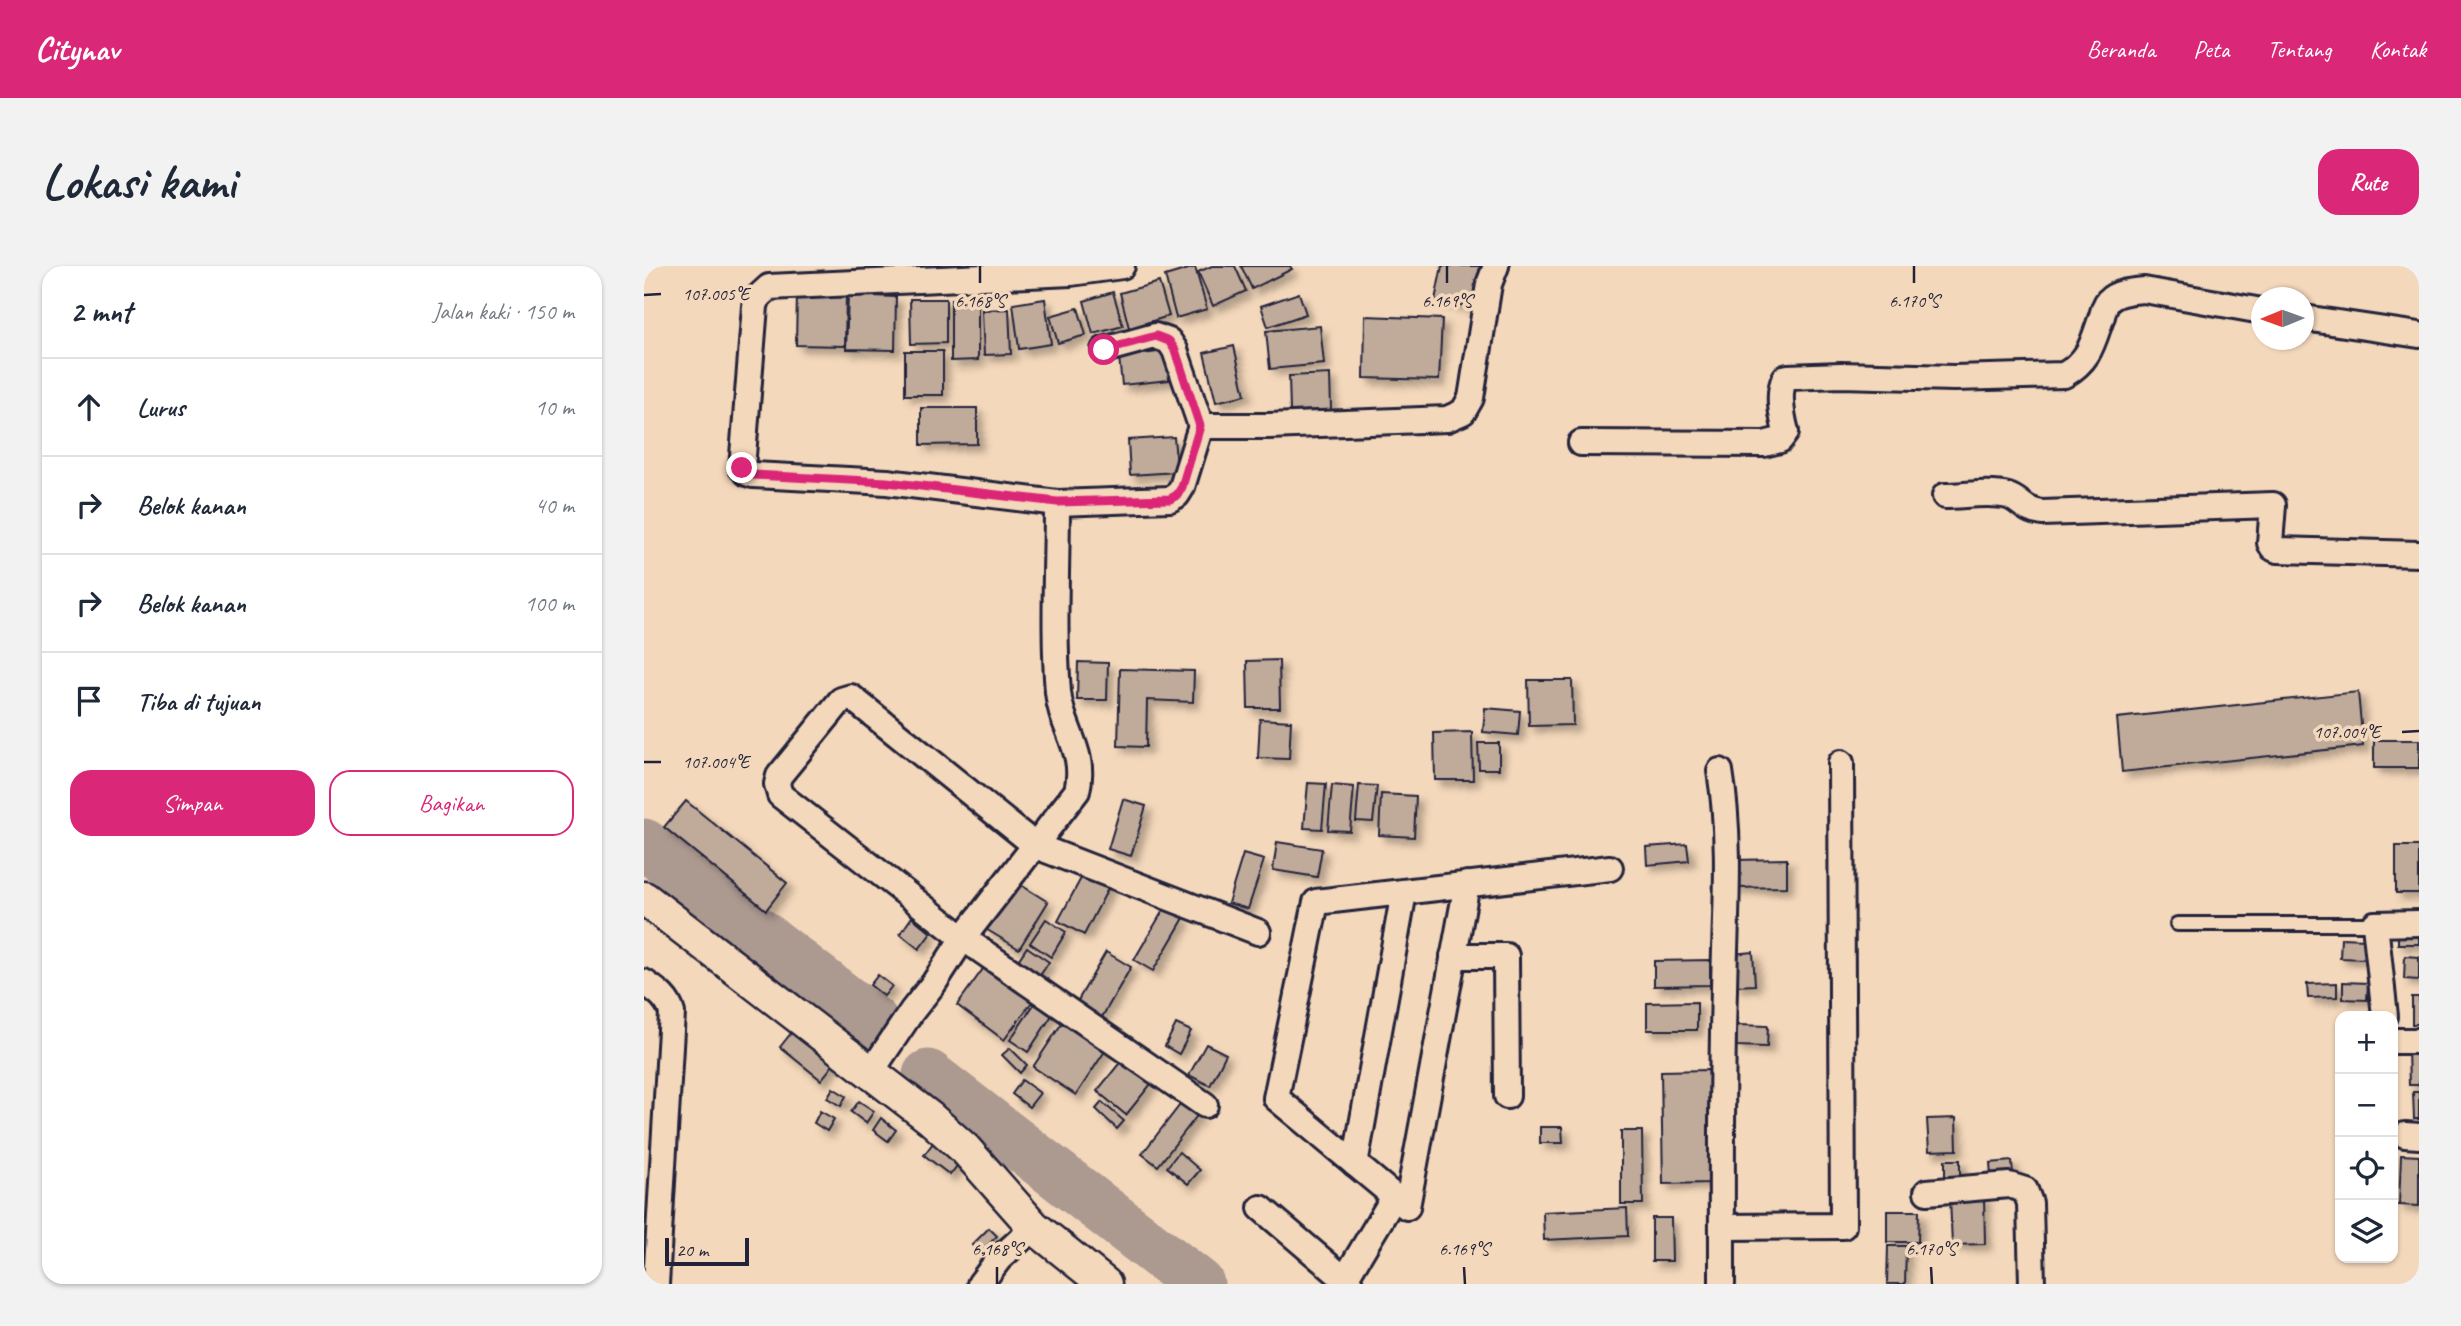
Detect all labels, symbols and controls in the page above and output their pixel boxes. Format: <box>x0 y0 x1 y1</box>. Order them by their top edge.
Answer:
text: Citynav <box>35 28 119 70</box>
text: Beranda <box>2087 34 2155 64</box>
text: Peta <box>2193 34 2229 64</box>
text: Tentang <box>2267 34 2332 64</box>
text: Kontak <box>2370 34 2426 64</box>
button: Rute <box>2318 149 2419 215</box>
text: Lokasi kami <box>42 151 235 213</box>
text: 107.005°E <box>683 283 752 305</box>
north arrow <box>2251 287 2314 350</box>
text: 6.168°S <box>955 290 1008 312</box>
text: 6.169°S <box>1422 290 1475 312</box>
text: 6.170°S <box>1889 290 1942 312</box>
text: 2 mnt <box>70 293 132 331</box>
text: Jalan kaki · 150 m <box>432 297 574 326</box>
route start <box>1088 334 1119 365</box>
icon: ahead <box>70 388 108 426</box>
text: Lurus <box>137 391 185 424</box>
text: 10 m <box>535 393 574 422</box>
route end <box>726 452 757 483</box>
icon: right <box>70 486 108 524</box>
text: Belok kanan <box>137 489 246 522</box>
text: 40 m <box>535 491 574 520</box>
icon: right <box>70 584 108 622</box>
text: Belok kanan <box>137 587 246 620</box>
text: 100 m <box>525 589 574 618</box>
icon: arrive <box>70 682 108 720</box>
text: Tiba di tujuan <box>137 685 261 718</box>
text: 107.004°E <box>2314 721 2383 743</box>
text: 107.004°E <box>683 751 752 773</box>
button: Simpan <box>70 770 315 836</box>
button: Bagikan <box>329 770 574 836</box>
map controls <box>2335 1011 2398 1263</box>
button: + <box>2335 1011 2398 1074</box>
button: − <box>2335 1074 2398 1137</box>
button: locate <box>2335 1137 2398 1200</box>
button: layers <box>2335 1200 2398 1263</box>
scale bar <box>665 1235 749 1267</box>
text: 20 m <box>676 1238 708 1262</box>
text: 6.168°S <box>972 1238 1025 1260</box>
text: 6.169°S <box>1439 1238 1492 1260</box>
text: 6.170°S <box>1906 1238 1959 1260</box>

